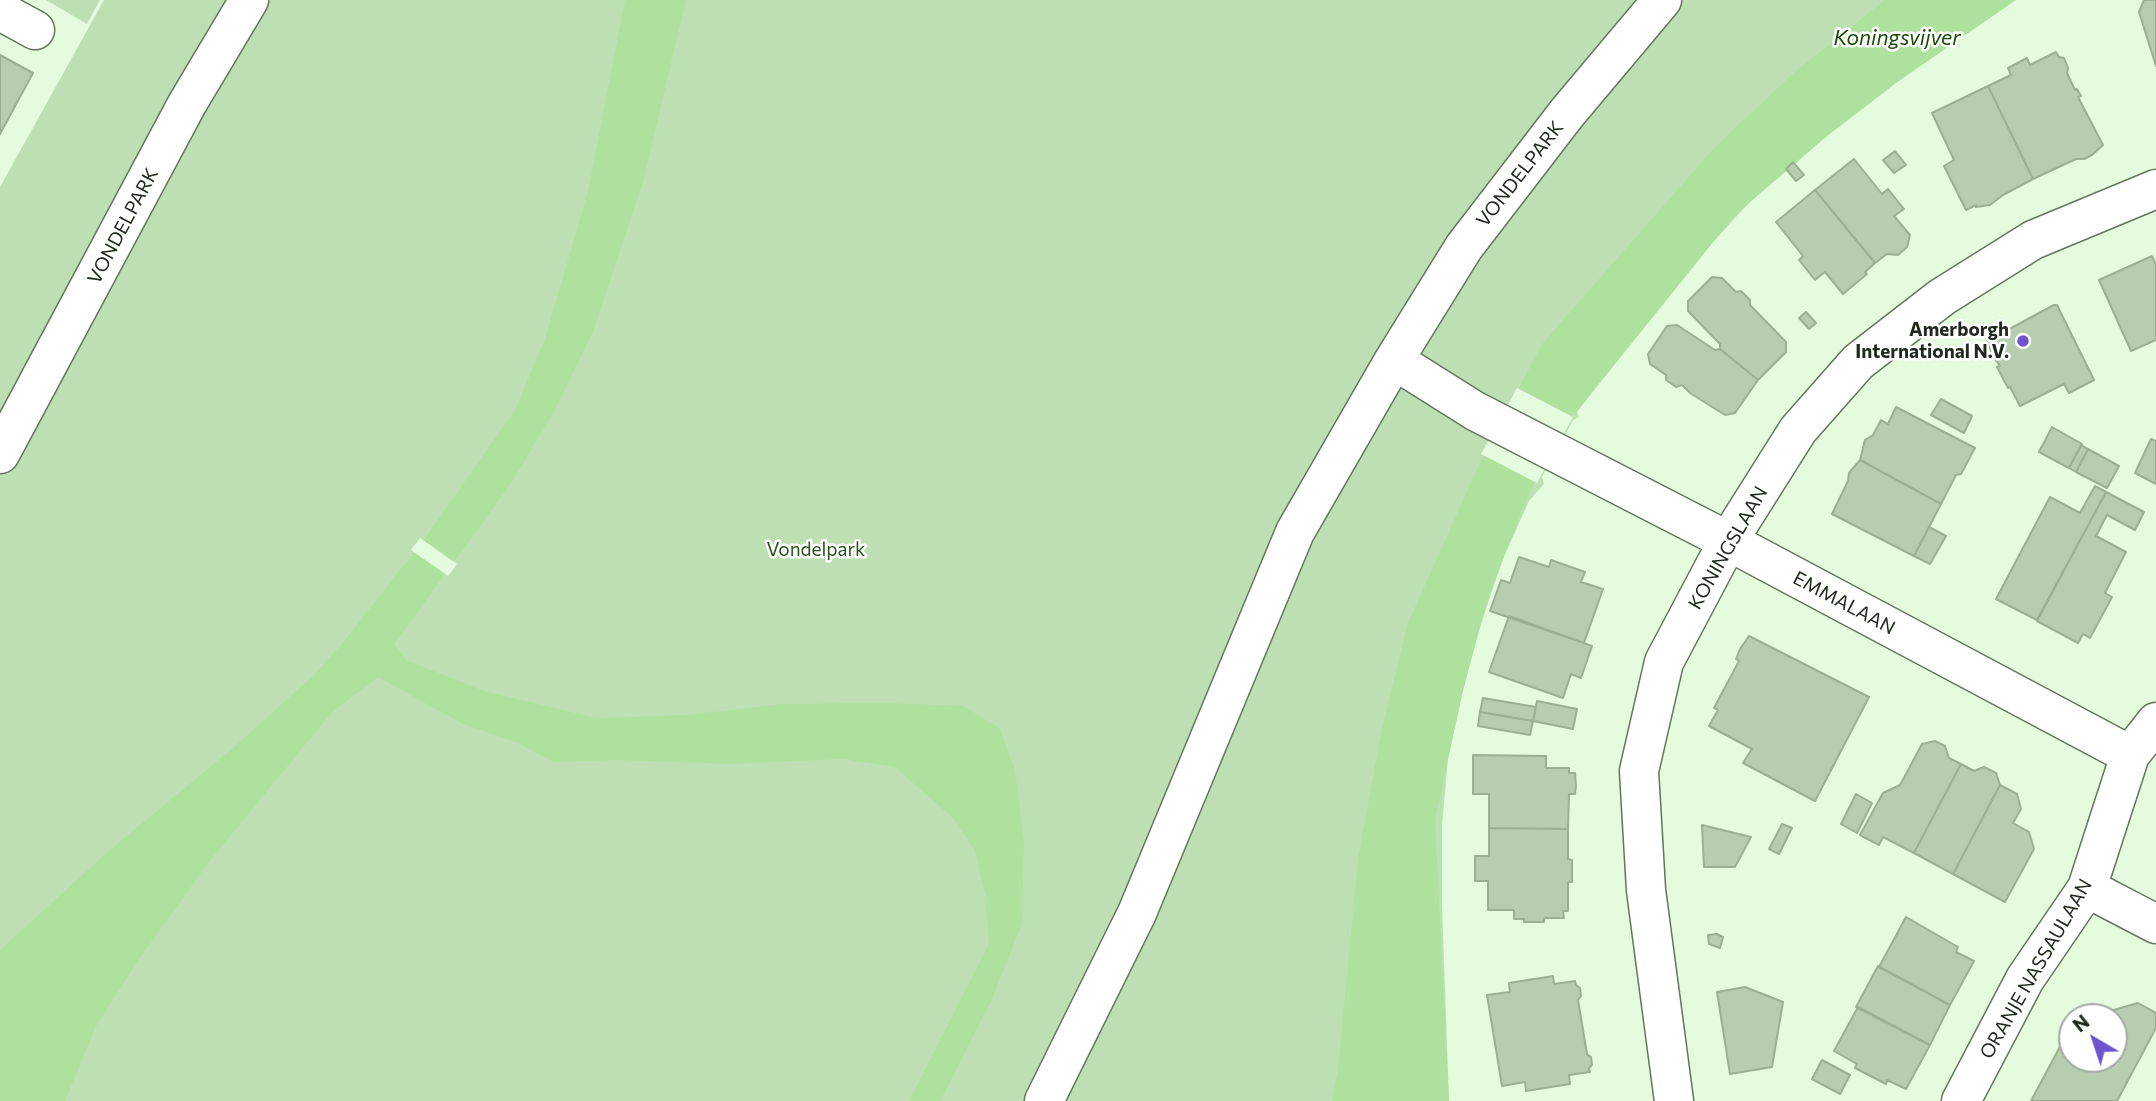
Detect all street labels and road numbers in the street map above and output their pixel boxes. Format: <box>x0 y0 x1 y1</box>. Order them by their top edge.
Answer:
street label: VONDELPARK <box>1472 116 1568 232</box>
street label: VONDELPARK <box>83 164 163 288</box>
street label: KONINGSLAAN <box>1684 483 1772 613</box>
street label: EMMALAAN <box>1789 567 1899 639</box>
street label: ORANJE NASSAULAAN <box>1975 875 2097 1063</box>

